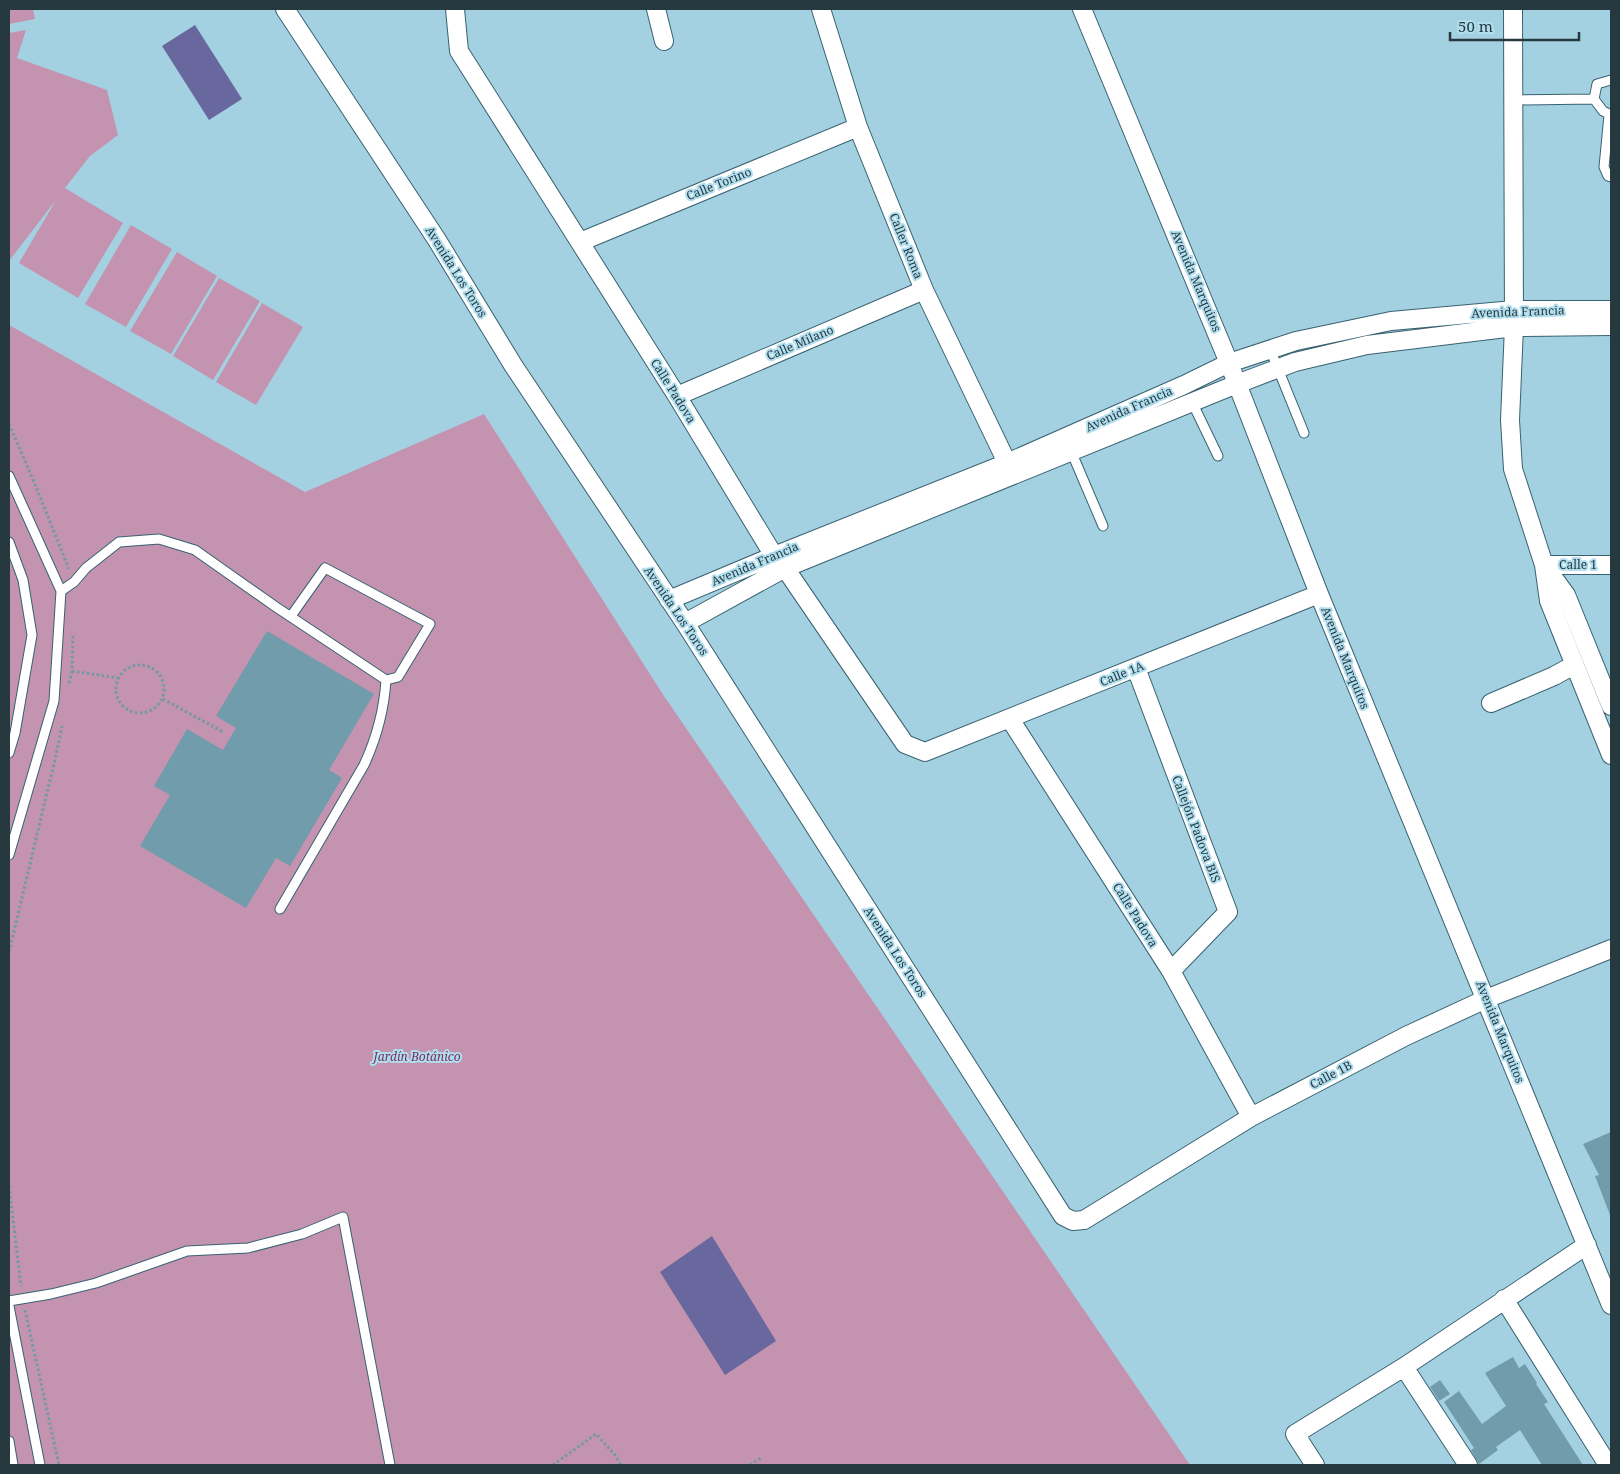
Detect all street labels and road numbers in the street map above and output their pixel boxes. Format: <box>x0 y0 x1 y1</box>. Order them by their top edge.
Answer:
street label: Calle Torino <box>684 163 754 204</box>
street label: Caller Roma <box>886 210 927 282</box>
street label: Avenida Los Toros <box>422 223 491 321</box>
street label: Avenida Marquitos <box>1167 227 1226 334</box>
street label: Avenida Francia <box>1471 301 1565 322</box>
street label: Calle Milano <box>764 321 836 364</box>
street label: Calle Padova <box>647 355 700 426</box>
street label: Avenida Francia <box>1083 382 1175 435</box>
street label: Avenida Francia <box>708 537 801 590</box>
street label: Calle 1 <box>1559 556 1597 573</box>
street label: Avenida Los Toros <box>640 563 713 659</box>
street label: Avenida Marquitos <box>1317 604 1374 712</box>
street label: Calle 1A <box>1097 657 1147 690</box>
street label: Callejón Padova BIS <box>1168 773 1225 885</box>
street label: Calle Padova <box>1109 879 1162 950</box>
street label: Avenida Los Toros <box>860 903 931 1000</box>
street label: Avenida Marquitos <box>1472 978 1529 1086</box>
street label: Calle 1B <box>1307 1056 1355 1093</box>

